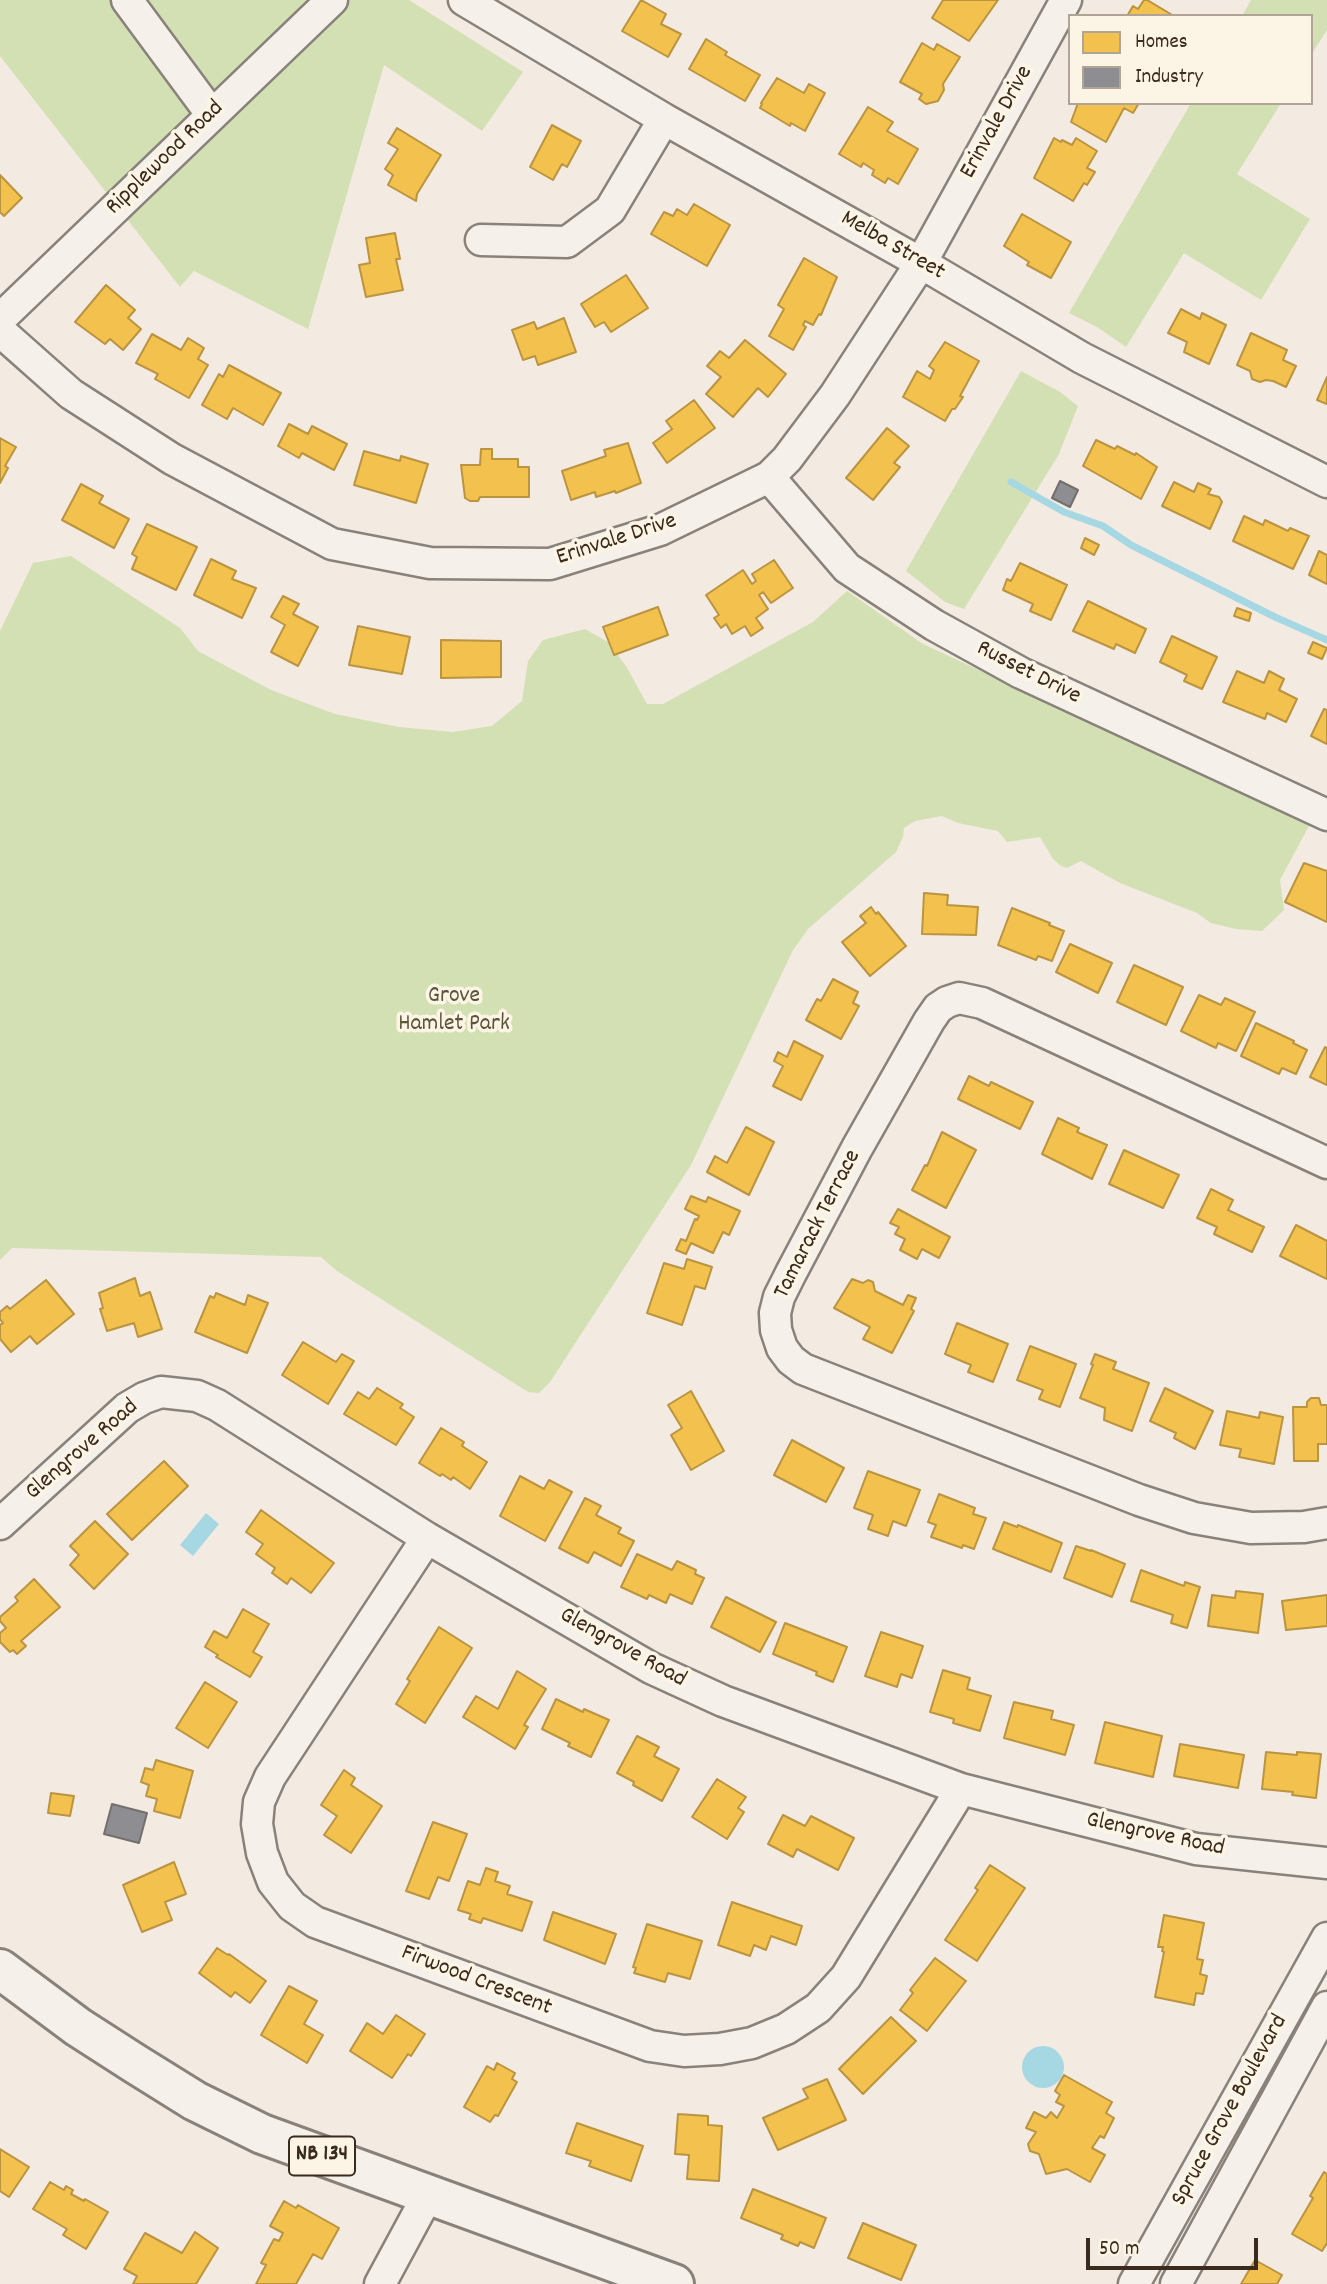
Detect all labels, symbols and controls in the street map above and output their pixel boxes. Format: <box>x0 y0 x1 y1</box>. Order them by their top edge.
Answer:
legend <box>1068 14 1313 105</box>
text: Homes <box>1135 28 1188 58</box>
street label: Erinvale Drive <box>955 62 1041 184</box>
text: Industry <box>1135 63 1203 93</box>
street label: Ripplewood Road <box>101 96 231 222</box>
street label: Melba Street <box>835 206 949 288</box>
street label: Erinvale Drive <box>553 508 681 574</box>
street label: Russet Drive <box>971 635 1085 713</box>
park label: Grove Hamlet Park <box>398 984 510 1040</box>
street label: Tamarack Terrace <box>769 1146 869 1304</box>
street label: Glengrove Road <box>21 1394 145 1508</box>
street label: Glengrove Road <box>554 1602 690 1696</box>
street label: Glengrove Road <box>1083 1807 1227 1865</box>
street label: Firwood Crescent <box>397 1940 555 2024</box>
street label: Spruce Grove Boulevard <box>1166 2010 1296 2212</box>
road number: NB 134 <box>289 2136 355 2176</box>
scale bar <box>1089 2224 1260 2268</box>
text: 50 m <box>1099 2235 1139 2265</box>

